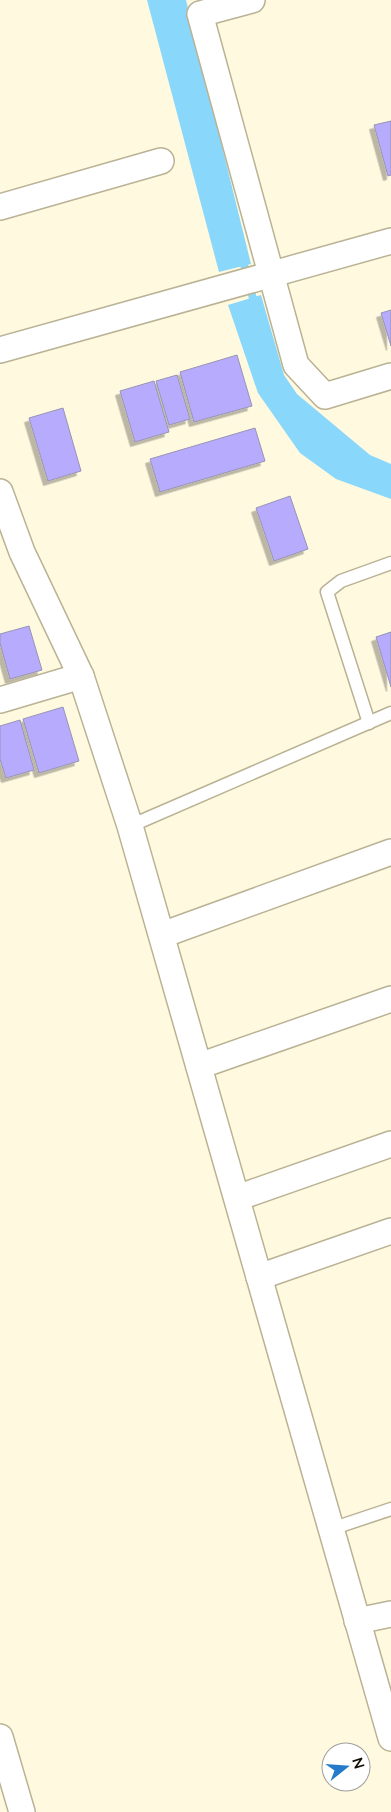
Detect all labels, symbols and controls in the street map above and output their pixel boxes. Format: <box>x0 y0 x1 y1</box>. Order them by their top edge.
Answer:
north arrow <box>321 1742 371 1792</box>
text: N <box>349 1755 369 1771</box>

